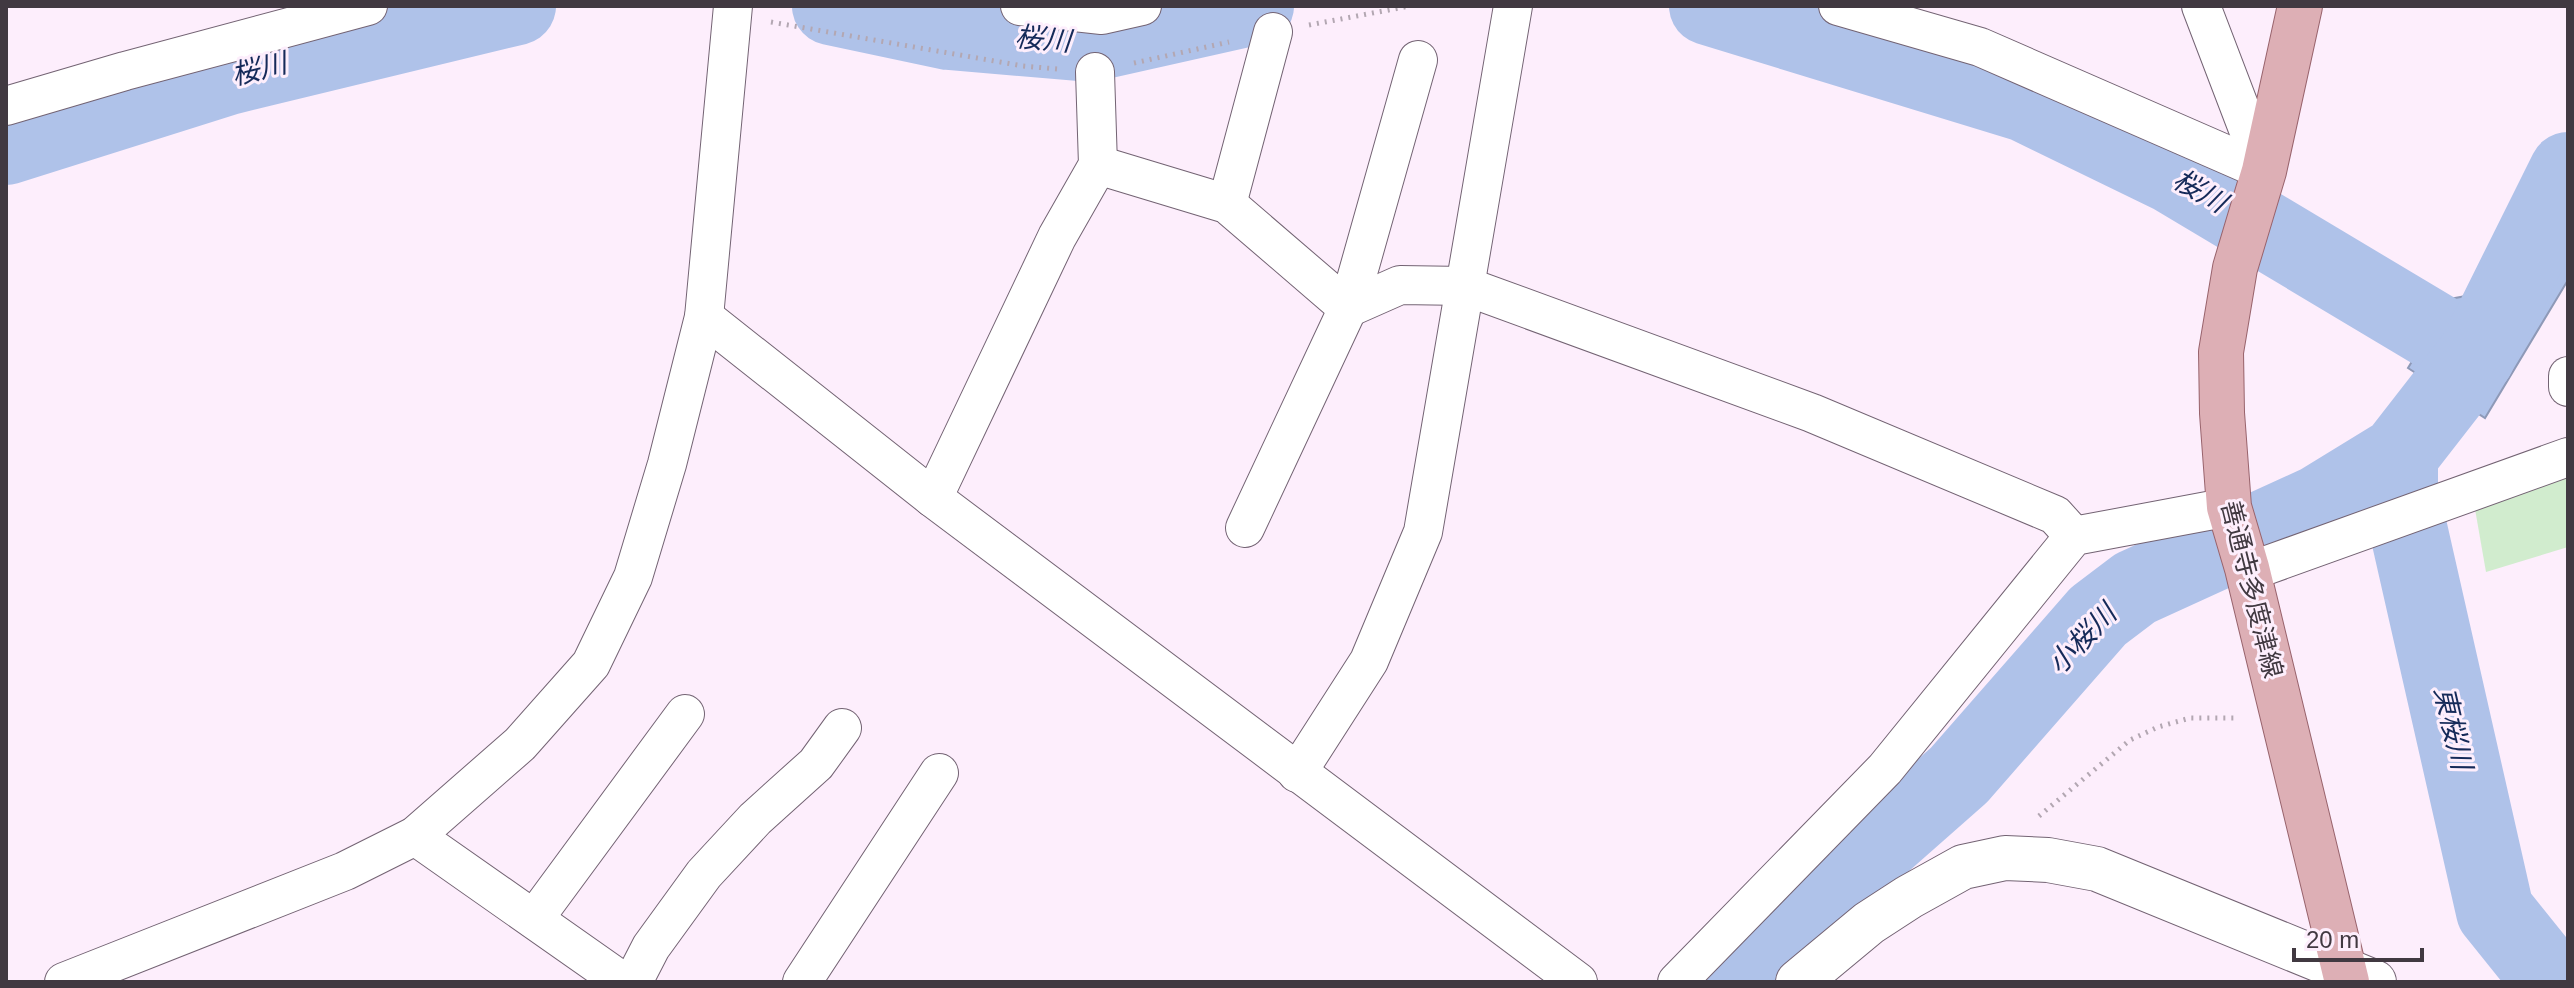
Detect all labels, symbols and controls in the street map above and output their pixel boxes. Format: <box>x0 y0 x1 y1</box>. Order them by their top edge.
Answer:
water label: 桜川 <box>1014 21 1075 57</box>
water label: 桜川 <box>228 46 293 91</box>
water label: 桜川 <box>2168 164 2235 220</box>
street label: 善通寺多度津線 <box>2215 497 2289 681</box>
water label: 小桜川 <box>2042 596 2124 680</box>
water label: 東桜川 <box>2428 684 2478 775</box>
scale bar <box>2294 912 2422 962</box>
text: 20 m <box>2306 926 2359 953</box>

